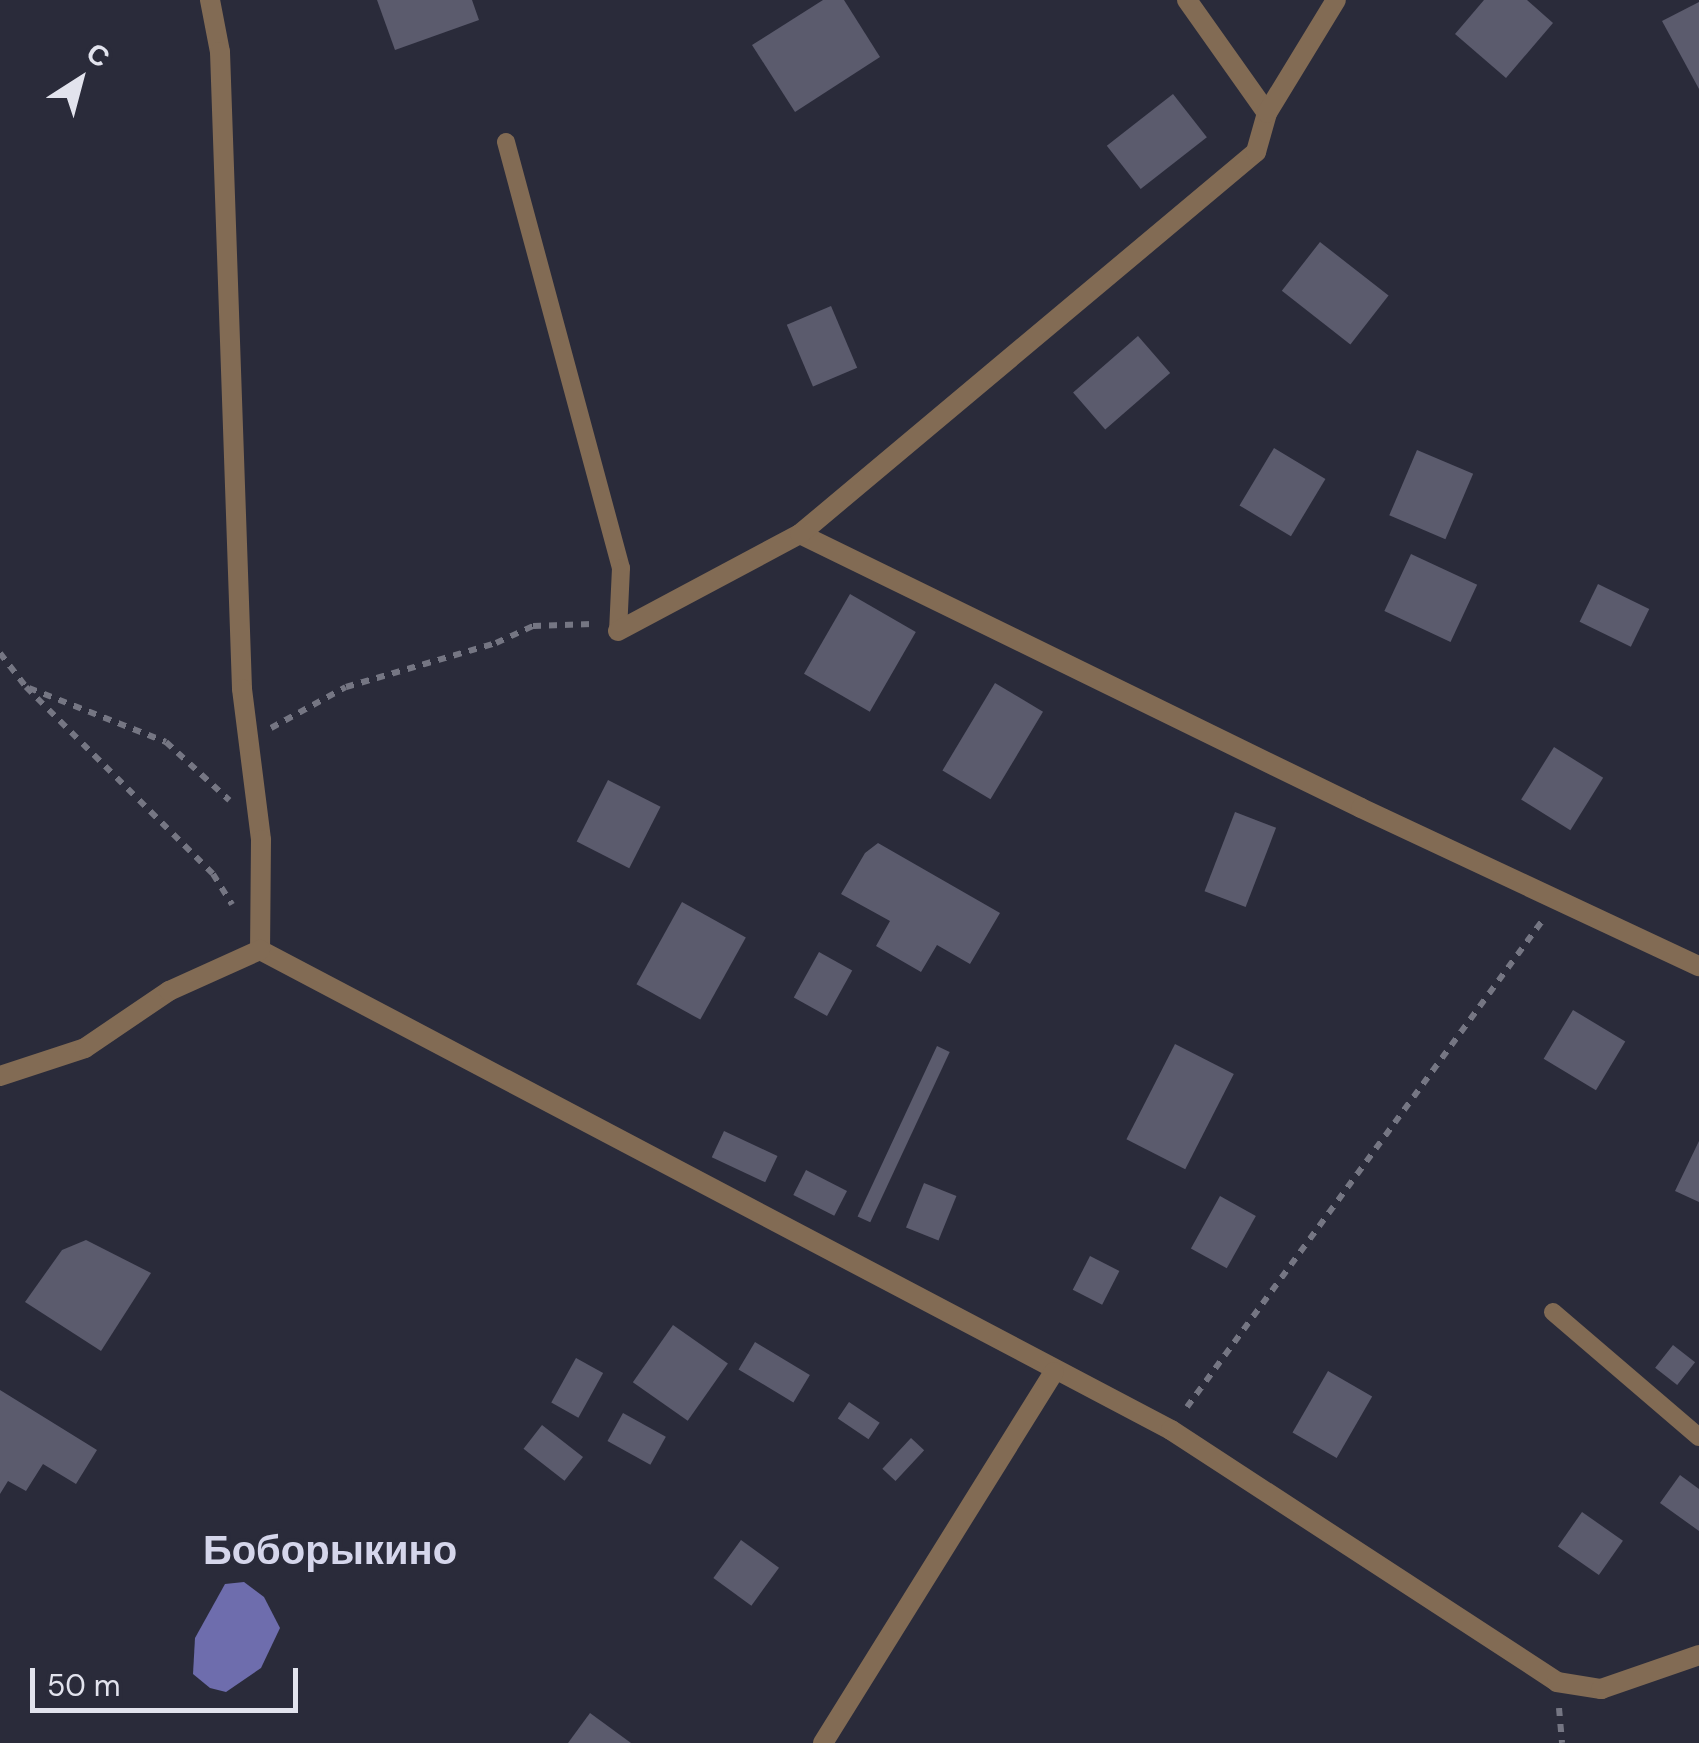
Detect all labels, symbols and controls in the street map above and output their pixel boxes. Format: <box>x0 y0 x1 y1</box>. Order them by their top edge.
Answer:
north arrow <box>30 30 130 130</box>
text: С <box>79 34 117 76</box>
district label: Боборыкино <box>203 1526 457 1574</box>
scale bar <box>35 1648 302 1710</box>
text: 50 m <box>47 1666 121 1705</box>

